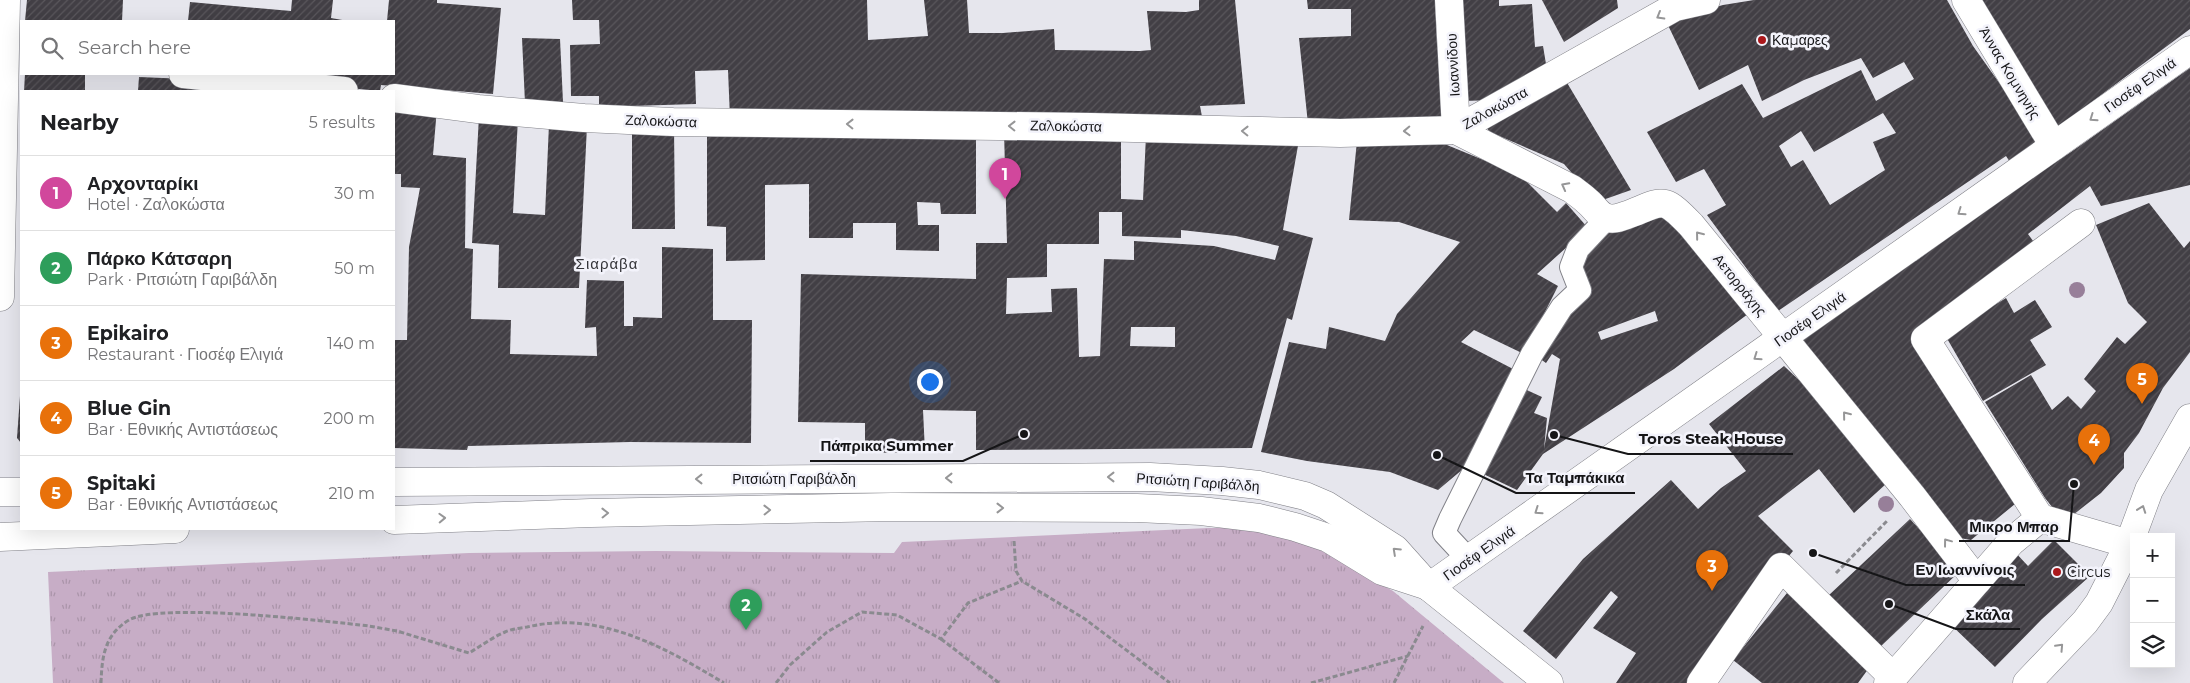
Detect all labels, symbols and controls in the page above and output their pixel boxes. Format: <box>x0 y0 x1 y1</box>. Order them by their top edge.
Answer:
one-way arrow <box>1657 9 1666 19</box>
search box <box>20 20 395 75</box>
street label: Άννας Κομνηνής <box>1975 24 2045 123</box>
place label: Καμαρες <box>1772 31 1828 49</box>
street label: Ιωαννίδου <box>1442 33 1464 97</box>
icon: search <box>38 34 66 62</box>
marker: Καμαρες <box>1756 34 1768 46</box>
text: Search here <box>78 36 191 59</box>
street label: Γιοσέφ Ελιγιά <box>2100 54 2180 116</box>
street label: Ζαλοκώστα <box>1459 83 1531 133</box>
text: Nearby <box>40 110 119 135</box>
street label: Ζαλοκώστα <box>625 111 697 131</box>
one-way arrow <box>2089 112 2099 121</box>
text: 5 results <box>309 113 375 132</box>
street label: Ζαλοκώστα <box>1030 116 1102 136</box>
one-way arrow <box>846 119 854 129</box>
one-way arrow <box>1008 121 1016 131</box>
one-way arrow <box>1240 125 1248 136</box>
one-way arrow <box>1403 126 1411 137</box>
pin: 1 <box>989 158 1021 199</box>
text: Αρχονταρίκι <box>87 172 199 195</box>
one-way arrow <box>1561 182 1570 192</box>
text: 1 <box>53 184 59 203</box>
text: 30 m <box>334 184 375 203</box>
text: Hotel · Ζαλοκώστα <box>87 195 225 214</box>
one-way arrow <box>1957 206 1966 215</box>
one-way arrow <box>1697 232 1705 241</box>
text: Πάρκο Κάτσαρη <box>87 247 232 270</box>
street label: Αετορράχης <box>1709 250 1771 320</box>
district label: Σιαράβα <box>576 254 638 273</box>
text: 2 <box>51 259 61 278</box>
text: 50 m <box>334 259 375 278</box>
text: Park · Ριτσιώτη Γαριβάλδη <box>87 270 277 289</box>
street label: Γιοσέφ Ελιγιά <box>1770 288 1850 350</box>
text: Epikairo <box>87 322 169 345</box>
text: 3 <box>51 334 61 353</box>
text: 140 m <box>327 334 375 353</box>
text: Restaurant · Γιοσέφ Ελιγιά <box>87 345 283 364</box>
one-way arrow <box>1753 351 1762 360</box>
pin: 5 <box>2126 363 2158 404</box>
your location <box>917 369 943 395</box>
text: Blue Gin <box>87 397 171 420</box>
text: 4 <box>50 409 62 428</box>
text: 200 m <box>324 409 375 428</box>
one-way arrow <box>1843 412 1851 421</box>
text: Bar · Εθνικής Αντιστάσεως <box>87 420 278 439</box>
callout: Toros Steak House <box>1628 424 1793 454</box>
pin: 4 <box>2078 424 2110 465</box>
text: Toros Steak House <box>1639 429 1783 448</box>
callout: Πάπρικα Summer <box>810 431 963 461</box>
text: Πάπρικα Summer <box>820 436 954 455</box>
callout: Τα Ταμπάκικα <box>1516 463 1635 493</box>
text: Τα Ταμπάκικα <box>1526 468 1625 487</box>
street label: Ριτσιώτη Γαριβάλδη <box>1136 469 1260 495</box>
street label: Ριτσιώτη Γαριβάλδη <box>732 470 856 488</box>
text: Spitaki <box>87 472 156 495</box>
one-way arrow <box>1107 472 1115 482</box>
one-way arrow <box>945 473 952 483</box>
one-way arrow <box>695 474 702 484</box>
text: 5 <box>51 484 61 503</box>
text: 210 m <box>328 484 375 503</box>
text: Bar · Εθνικής Αντιστάσεως <box>87 495 278 514</box>
one-way arrow <box>996 503 1004 513</box>
one-way arrow <box>764 505 772 515</box>
one-way arrow <box>1534 505 1544 514</box>
one-way arrow <box>2136 505 2146 513</box>
one-way arrow <box>602 508 609 518</box>
callout: Μικρο Μπαρ <box>1959 511 2069 541</box>
one-way arrow <box>439 513 447 523</box>
text: Μικρο Μπαρ <box>1969 517 2059 536</box>
street label: Γιοσέφ Ελιγιά <box>1439 522 1519 584</box>
map controls <box>2130 533 2175 668</box>
button: + <box>2130 533 2175 578</box>
one-way arrow <box>1944 538 1953 548</box>
one-way arrow <box>1393 548 1402 557</box>
pin: 3 <box>1696 550 1728 591</box>
callout: Εν Ιωαννίνοις <box>1906 555 2025 585</box>
text: Εν Ιωαννίνοις <box>1916 560 2015 579</box>
place label: Circus <box>2067 563 2110 581</box>
marker: Circus <box>2051 566 2063 578</box>
button: − <box>2130 578 2175 623</box>
pin: 2 <box>730 589 762 630</box>
callout: Σκάλα <box>1956 599 2020 629</box>
text: Σκάλα <box>1966 605 2011 624</box>
button: layers <box>2130 623 2175 668</box>
one-way arrow <box>2054 644 2063 653</box>

